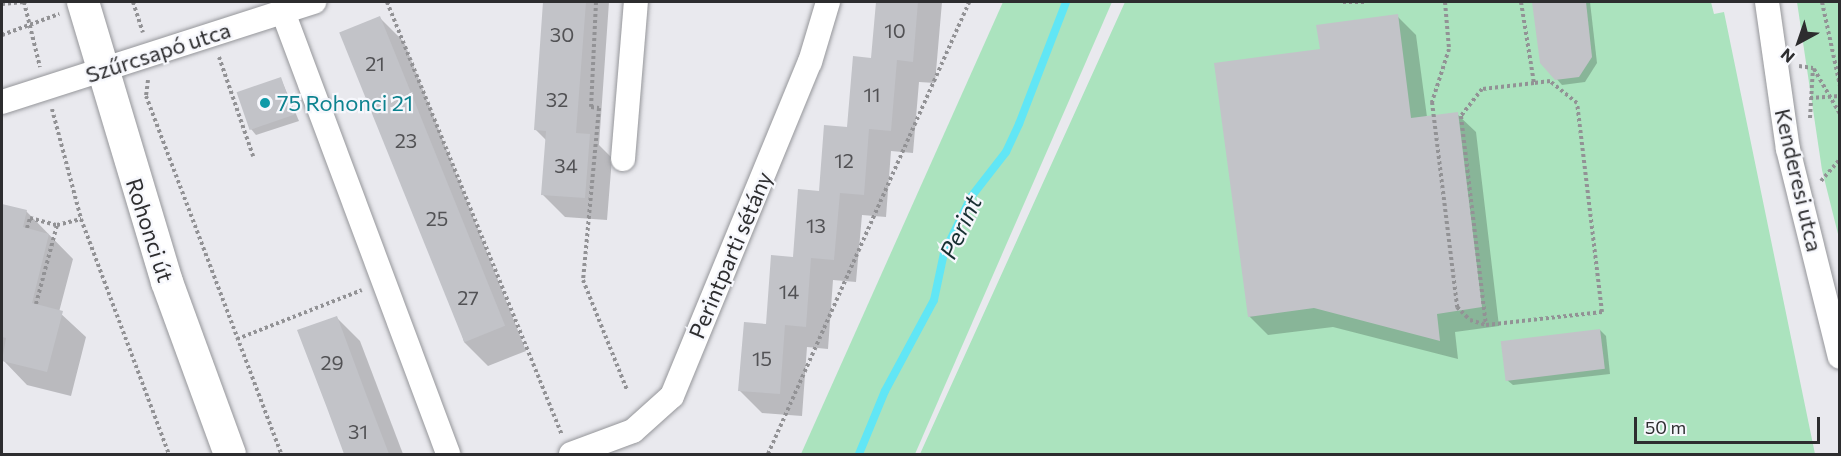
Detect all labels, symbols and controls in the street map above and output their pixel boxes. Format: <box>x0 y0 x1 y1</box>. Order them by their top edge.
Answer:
north arrow <box>1769 12 1829 72</box>
street label: Szűrcsapó utca <box>82 16 234 88</box>
house number: 10 <box>884 18 906 42</box>
house number: 30 <box>550 22 574 46</box>
text: N <box>1776 45 1798 67</box>
house number: 21 <box>365 51 385 75</box>
house number: 11 <box>863 82 881 106</box>
house number: 32 <box>546 87 568 111</box>
place label: 75 Rohonci 21 <box>277 90 413 116</box>
marker: 75 Rohonci 21 <box>258 96 272 110</box>
street label: Kenderesi utca <box>1770 106 1828 254</box>
house number: 23 <box>395 128 417 152</box>
house number: 12 <box>834 148 854 172</box>
house number: 34 <box>554 153 578 177</box>
street label: Perintparti sétány <box>683 167 777 343</box>
street label: Rohonci út <box>121 175 179 285</box>
water label: Perint <box>933 191 987 263</box>
house number: 25 <box>426 206 448 230</box>
house number: 13 <box>806 213 826 237</box>
house number: 14 <box>779 279 799 303</box>
house number: 27 <box>457 285 479 309</box>
house number: 15 <box>752 346 772 370</box>
house number: 29 <box>320 350 344 374</box>
scale bar <box>1637 405 1823 443</box>
text: 50 m <box>1645 416 1686 438</box>
house number: 31 <box>348 419 368 443</box>

